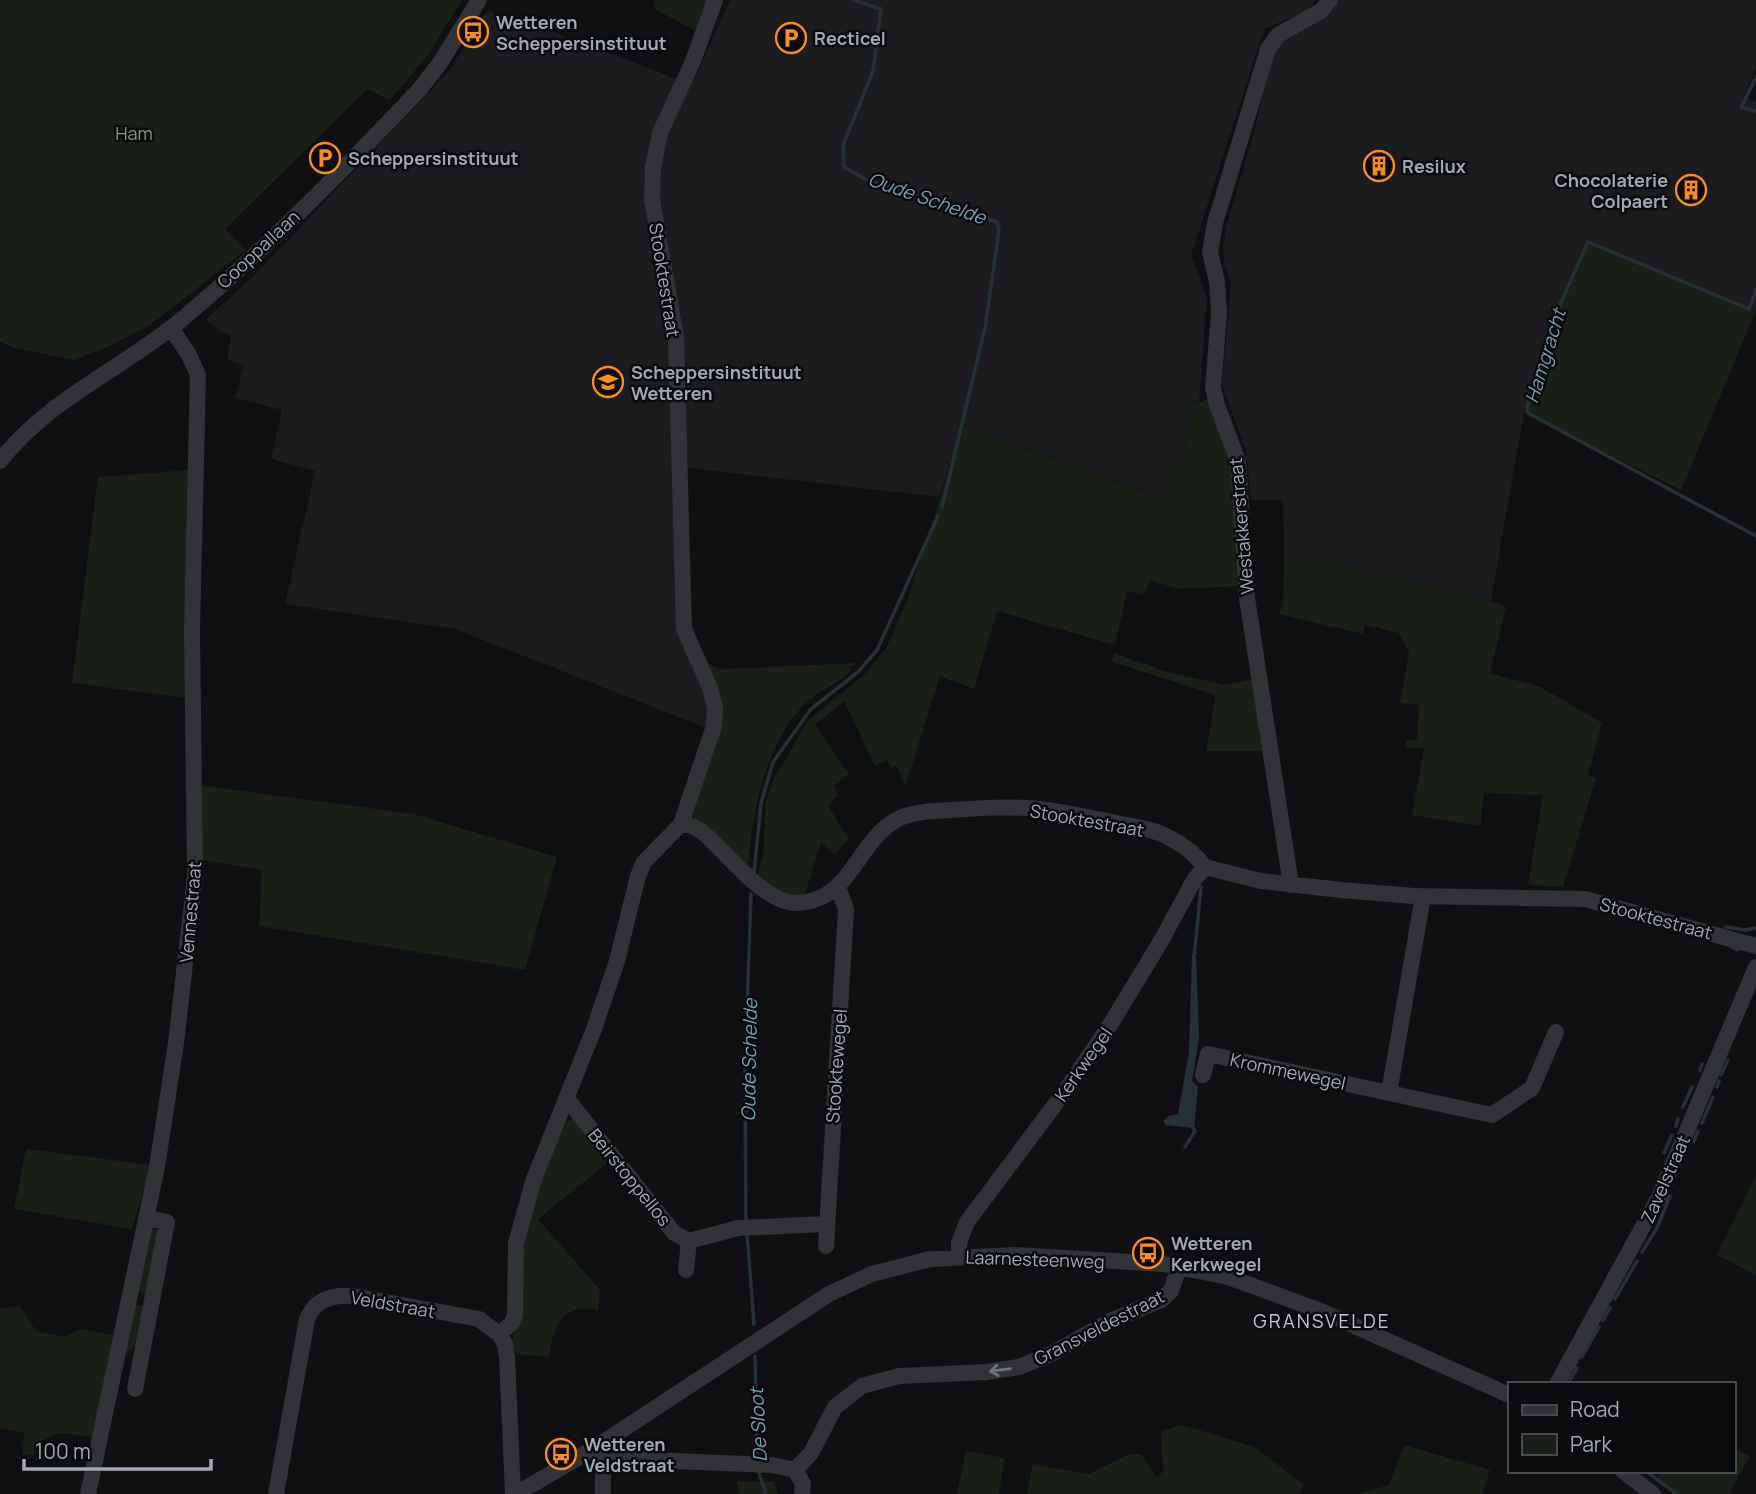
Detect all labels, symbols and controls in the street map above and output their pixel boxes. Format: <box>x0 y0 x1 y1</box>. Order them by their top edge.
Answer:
place label: Wetteren Scheppersinstituut <box>496 10 667 55</box>
bus stop icon: Wetteren Scheppersinstituut <box>456 15 490 49</box>
parking icon: Recticel <box>774 21 808 55</box>
place label: Recticel <box>814 26 886 50</box>
park label: Ham <box>115 121 153 145</box>
parking icon: Scheppersinstituut <box>308 141 342 175</box>
place label: Scheppersinstituut <box>348 146 519 170</box>
building icon: Resilux <box>1362 149 1396 183</box>
place label: Resilux <box>1402 154 1466 178</box>
water label: Oude Schelde <box>865 166 991 231</box>
place label: Chocolaterie Colpaert <box>1554 168 1668 213</box>
building icon: Chocolaterie Colpaert <box>1674 173 1708 207</box>
street label: Cooppallaan <box>212 205 304 293</box>
street label: Stooktestraat <box>644 221 686 339</box>
water label: Hamgracht <box>1518 303 1572 406</box>
place label: Scheppersinstituut Wetteren <box>631 360 802 405</box>
school or university icon: Scheppersinstituut Wetteren <box>591 365 625 399</box>
street label: Westakkerstraat <box>1223 457 1259 595</box>
street label: Stooktestraat <box>1028 798 1146 842</box>
street label: Vennestraat <box>174 860 206 964</box>
street label: Stooktestraat <box>1597 891 1715 945</box>
water label: Oude Schelde <box>735 997 763 1122</box>
street label: Stooktewegel <box>820 1008 852 1124</box>
street label: Kerkwegel <box>1049 1022 1117 1106</box>
street label: Krommewegel <box>1228 1047 1348 1095</box>
street label: Beirstoppellos <box>583 1123 677 1231</box>
street label: Zavelstraat <box>1635 1131 1695 1227</box>
place label: Wetteren Kerkwegel <box>1171 1231 1262 1276</box>
bus stop icon: Wetteren Kerkwegel <box>1131 1236 1165 1270</box>
street label: Laarnesteenweg <box>965 1245 1105 1273</box>
street label: Gransveldestraat <box>1030 1284 1168 1370</box>
street label: Veldstraat <box>349 1285 437 1323</box>
district label: GRANSVELDE <box>1253 1308 1391 1334</box>
one-way arrow <box>989 1363 1012 1376</box>
legend <box>1508 1382 1735 1473</box>
water label: De Sloot <box>743 1385 773 1463</box>
text: Road <box>1570 1395 1620 1423</box>
scale bar <box>24 1428 212 1472</box>
text: Park <box>1570 1430 1612 1458</box>
place label: Wetteren Veldstraat <box>584 1432 674 1477</box>
text: 100 m <box>35 1437 91 1465</box>
bus stop icon: Wetteren Veldstraat <box>544 1437 578 1471</box>

